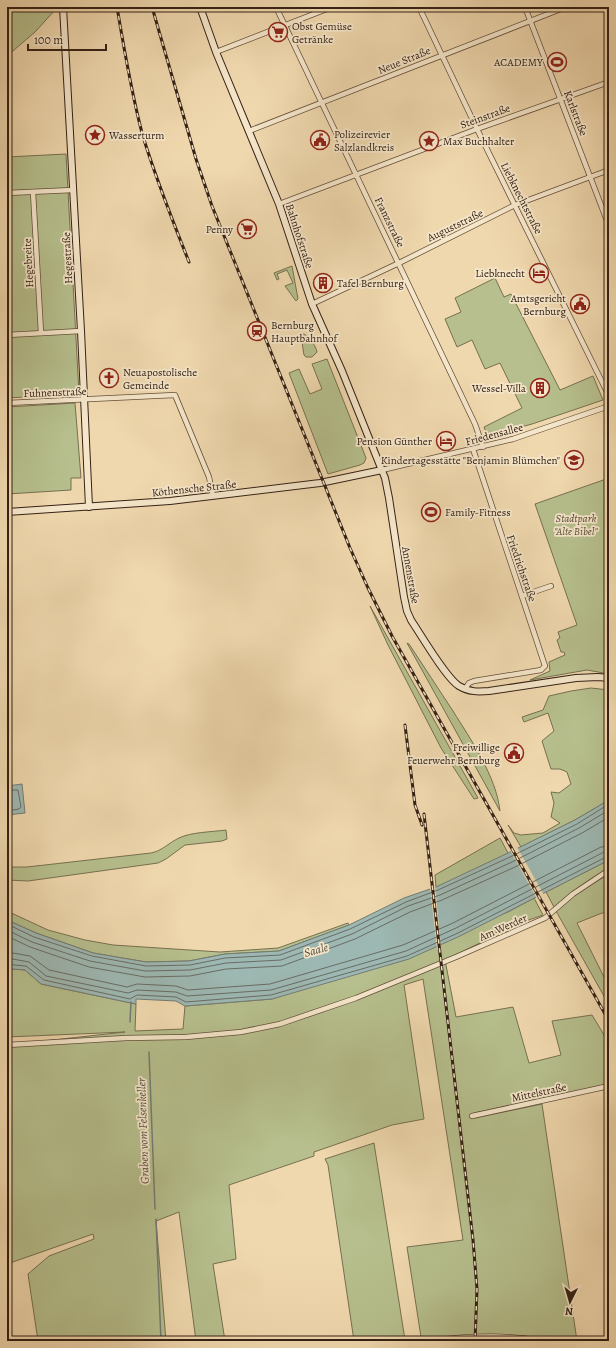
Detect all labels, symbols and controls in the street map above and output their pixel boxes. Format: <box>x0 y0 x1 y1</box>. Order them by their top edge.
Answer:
place label: Obst Gemüse Getränke <box>292 19 352 47</box>
supermarket icon: Obst Gemüse Getränke <box>267 21 289 43</box>
scale bar <box>28 26 106 52</box>
text: 100 m <box>34 32 63 48</box>
street label: Neue Straße <box>376 43 433 78</box>
sports icon: ACADEMY <box>546 51 568 73</box>
place label: ACADEMY <box>493 55 544 70</box>
street label: Karlstraße <box>560 88 591 138</box>
street label: Steinstraße <box>458 100 512 132</box>
place icon: Wasserturm <box>84 124 106 146</box>
place label: Polizeirevier Salzlandkreis <box>334 127 394 155</box>
place label: Wasserturm <box>108 128 164 143</box>
public building icon: Polizeirevier Salzlandkreis <box>309 129 331 151</box>
place icon: Max Buchhalter <box>418 130 440 152</box>
place label: Max Buchhalter <box>443 134 514 149</box>
street label: Liebknechtstraße <box>497 160 546 237</box>
street label: Franzstraße <box>371 194 408 250</box>
street label: Bahnhofstraße <box>282 202 317 271</box>
street label: Auguststraße <box>424 205 486 246</box>
supermarket icon: Penny <box>236 218 258 240</box>
place label: Penny <box>206 222 233 237</box>
street label: Hegestraße <box>59 232 76 284</box>
street label: Hegebreite <box>20 238 37 288</box>
hotel icon: Liebknecht <box>528 262 550 284</box>
place label: Liebknecht <box>475 266 525 281</box>
building icon: Tafel Bernburg <box>312 272 334 294</box>
place label: Tafel Bernburg <box>337 276 404 291</box>
place label: Amtsgericht Bernburg <box>510 291 566 319</box>
public building icon: Amtsgericht Bernburg <box>569 293 591 315</box>
place label: Bernburg Hauptbahnhof <box>271 318 339 346</box>
station icon: Bernburg Hauptbahnhof <box>246 320 268 342</box>
place label: Neuapostolische Gemeinde <box>123 365 197 393</box>
church icon: Neuapostolische Gemeinde <box>98 367 120 389</box>
building icon: Wessel-Villa <box>529 377 551 399</box>
place label: Wessel-Villa <box>471 381 527 396</box>
street label: Fuhnenstraße <box>23 384 87 401</box>
street label: Friedensallee <box>464 420 525 449</box>
hotel icon: Pension Günther <box>435 430 457 452</box>
place label: Pension Günther <box>357 434 432 449</box>
school or university icon: Kindertagesstätte "Benjamin Blümchen" <box>563 449 585 471</box>
place label: Kindertagesstätte "Benjamin Blümchen" <box>381 453 560 468</box>
street label: Köthensche Straße <box>151 477 237 500</box>
sports icon: Family-Fitness <box>420 501 442 523</box>
place label: Family-Fitness <box>445 505 511 520</box>
park label: Stadtpark "Alte Bibel" <box>554 511 599 539</box>
street label: Friedrichstraße <box>503 533 540 604</box>
street label: Annenstraße <box>398 544 423 605</box>
place label: Freiwillige Feuerwehr Bernburg <box>407 740 500 768</box>
public building icon: Freiwillige Feuerwehr Bernburg <box>503 742 525 764</box>
street label: Am Werder <box>476 910 530 945</box>
water label: Saale <box>302 939 330 961</box>
water label: Graben vom Felsenkeller <box>133 1077 153 1184</box>
street label: Mittelstraße <box>510 1079 568 1106</box>
north arrow <box>550 1282 590 1322</box>
text: N <box>565 1304 574 1319</box>

